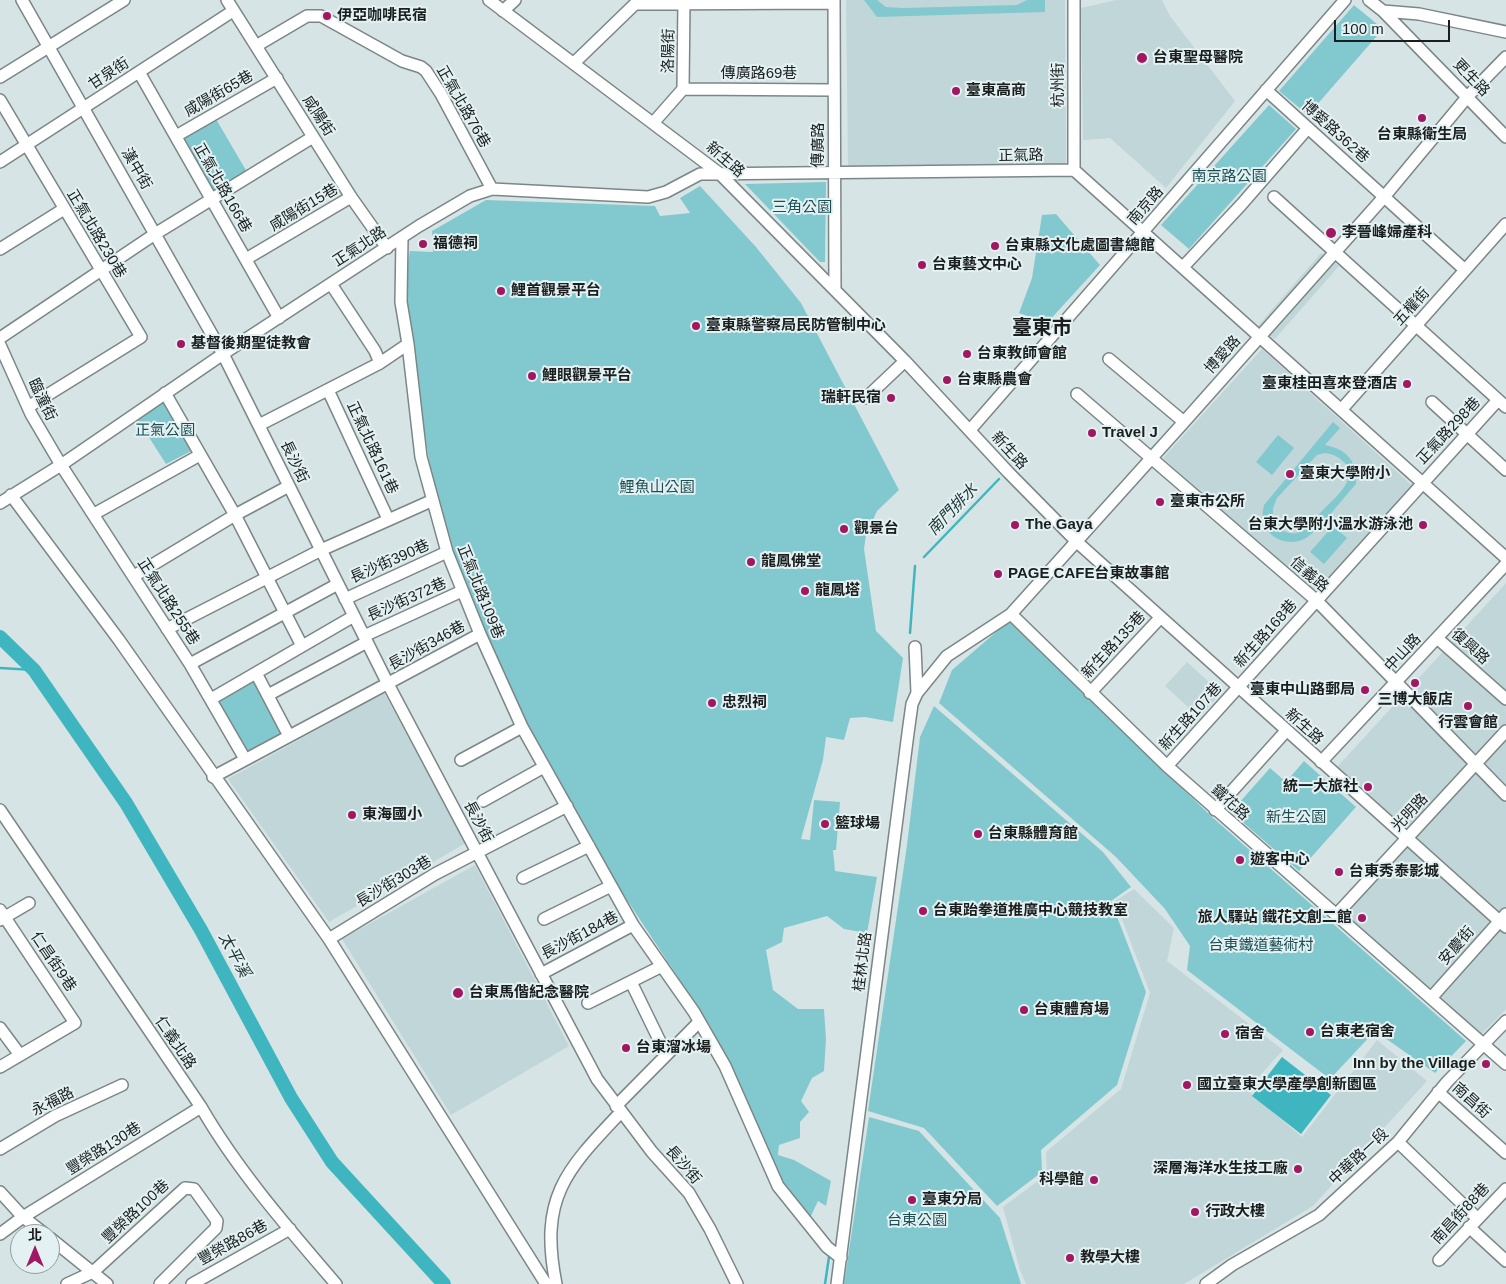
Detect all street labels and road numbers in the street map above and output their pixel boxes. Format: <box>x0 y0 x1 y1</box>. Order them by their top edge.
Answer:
street label: 洛陽街 <box>660 28 678 74</box>
street label: 甘泉街 <box>85 54 133 94</box>
street label: 更生路 <box>1449 56 1493 100</box>
street label: 正氣北路76巷 <box>432 63 494 151</box>
street label: 杭州街 <box>1050 63 1068 107</box>
street label: 傳廣路69巷 <box>721 65 797 83</box>
street label: 咸陽街65巷 <box>181 67 257 121</box>
street label: 咸陽街 <box>298 92 338 140</box>
street label: 博愛路362巷 <box>1297 97 1373 167</box>
street label: 傳廣路 <box>810 123 828 167</box>
street label: 新生路 <box>702 138 748 182</box>
street label: 正氣北路166巷 <box>189 140 255 236</box>
street label: 漢中街 <box>117 145 155 193</box>
street label: 正氣路 <box>998 147 1044 165</box>
street label: 咸陽街15巷 <box>266 181 342 235</box>
street label: 南京路 <box>1124 183 1168 229</box>
street label: 正氣北路230巷 <box>63 186 129 282</box>
street label: 正氣北路 <box>330 223 390 271</box>
street label: 五權街 <box>1390 284 1434 330</box>
street label: 博愛路 <box>1201 332 1245 378</box>
street label: 臨潼街 <box>24 376 60 424</box>
street label: 正氣路298巷 <box>1413 394 1485 468</box>
street label: 正氣北路161巷 <box>343 399 401 497</box>
street label: 新生路 <box>987 428 1031 474</box>
street label: 長沙街 <box>276 438 312 486</box>
street label: 長沙街390巷 <box>348 536 432 588</box>
street label: 正氣北路109巷 <box>453 542 507 642</box>
street label: 信義路 <box>1286 553 1332 597</box>
street label: 正氣北路255巷 <box>133 555 203 649</box>
street label: 長沙街372巷 <box>365 574 449 626</box>
street label: 新生路168巷 <box>1231 596 1301 672</box>
street label: 新生路135巷 <box>1078 608 1150 682</box>
street label: 長沙街346巷 <box>385 618 469 674</box>
street label: 復興路 <box>1447 625 1493 669</box>
street label: 中山路 <box>1381 630 1425 676</box>
street label: 新生路107巷 <box>1156 679 1226 755</box>
street label: 新生路 <box>1281 705 1327 749</box>
street label: 鐵花路 <box>1207 781 1253 825</box>
street label: 光明路 <box>1388 790 1432 836</box>
street label: 長沙街 <box>459 798 497 846</box>
street label: 長沙街303巷 <box>353 852 435 912</box>
street label: 長沙街184巷 <box>538 908 622 964</box>
street label: 安慶街 <box>1435 923 1479 969</box>
street label: 仁昌街9巷 <box>26 929 80 995</box>
street label: 桂林北路 <box>850 931 876 993</box>
street label: 仁義北路 <box>151 1013 199 1073</box>
street label: 南昌街 <box>1448 1079 1494 1123</box>
street label: 永福路 <box>29 1084 77 1120</box>
street label: 豐榮路130巷 <box>63 1119 145 1179</box>
street label: 中華路一段 <box>1325 1125 1393 1189</box>
street label: 長沙街 <box>661 1142 705 1188</box>
street label: 豐榮路100巷 <box>99 1176 173 1248</box>
street label: 南昌街88巷 <box>1428 1180 1494 1248</box>
street label: 豐榮路86巷 <box>195 1217 271 1269</box>

